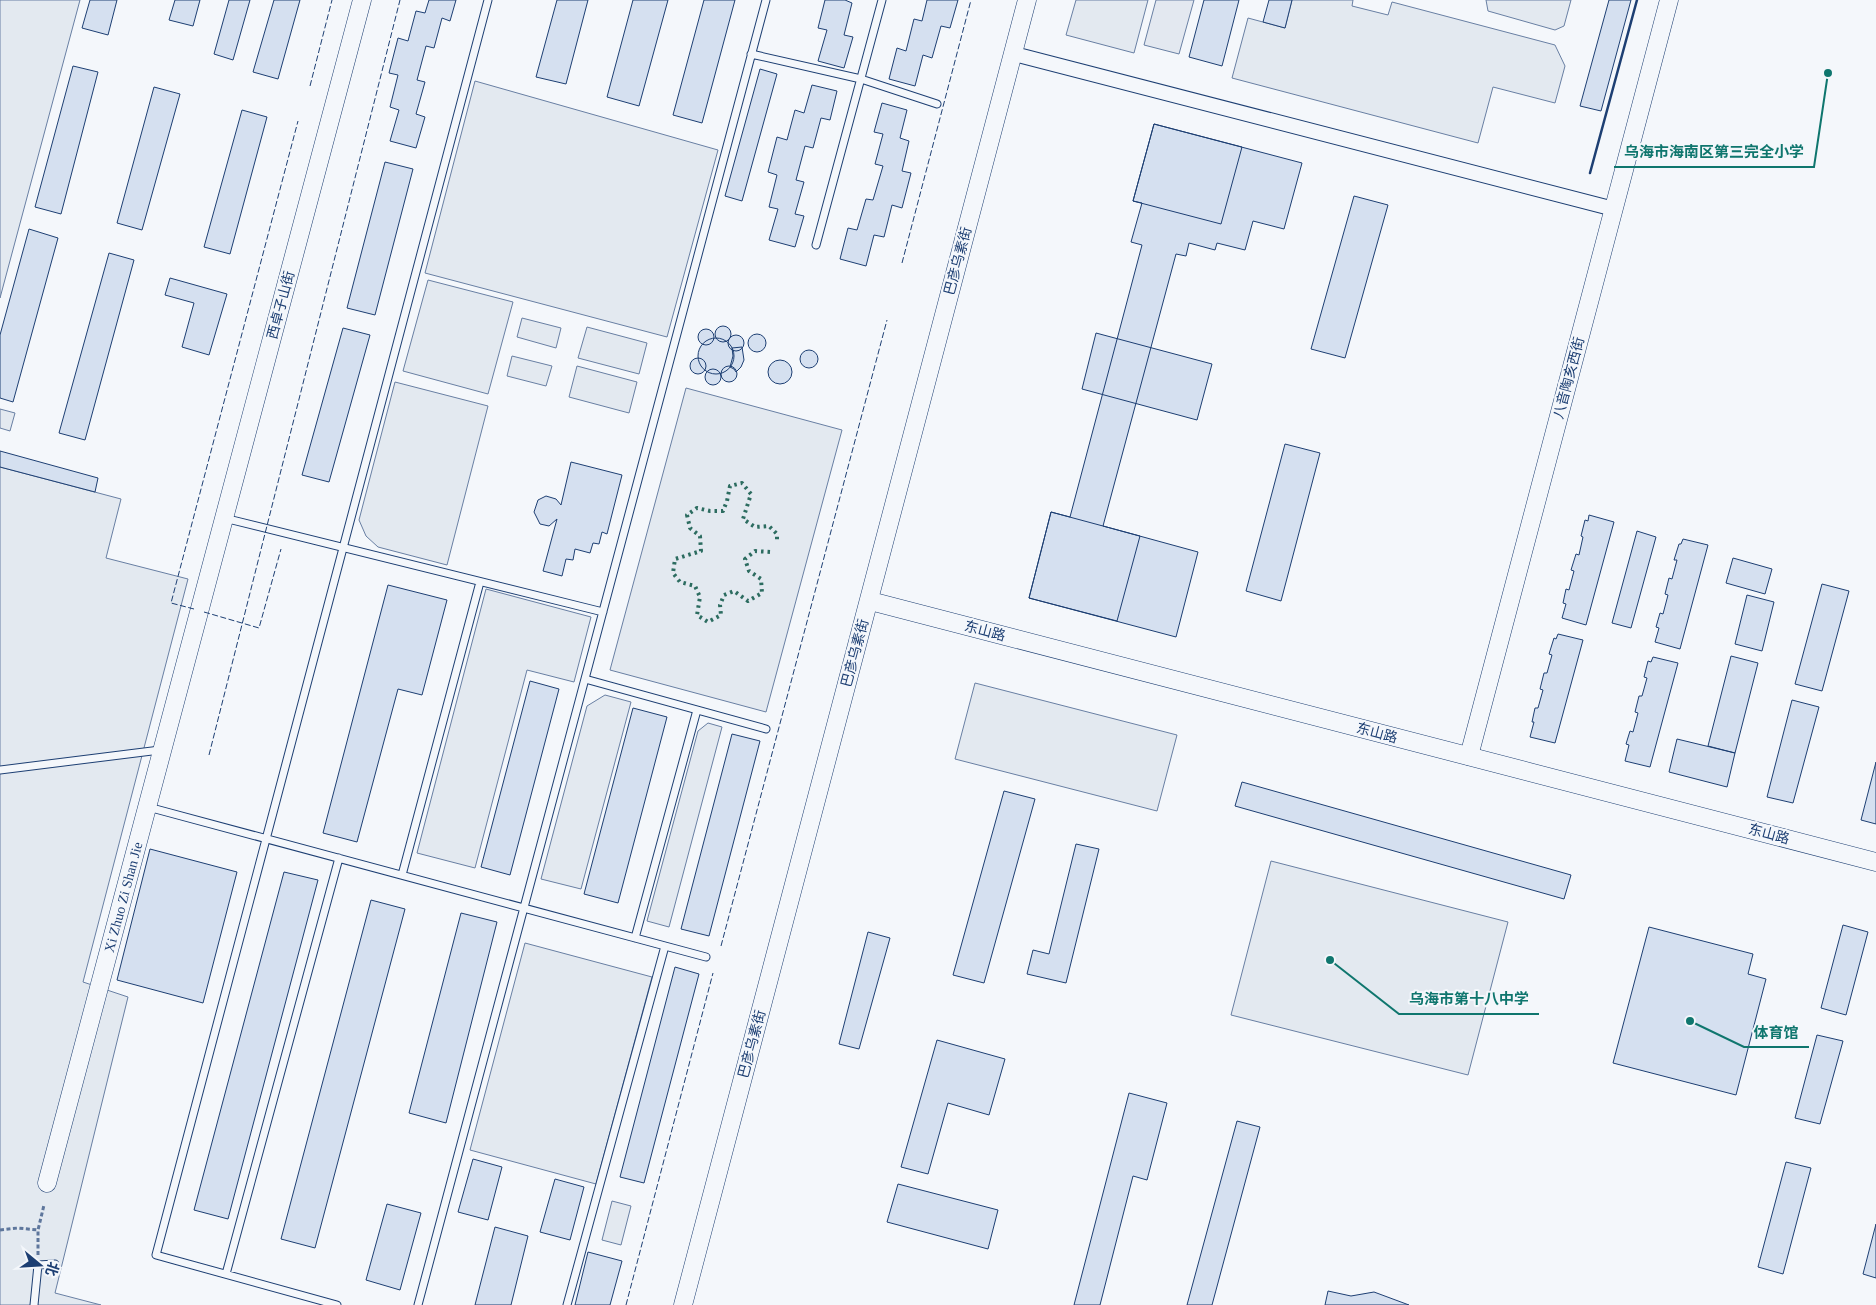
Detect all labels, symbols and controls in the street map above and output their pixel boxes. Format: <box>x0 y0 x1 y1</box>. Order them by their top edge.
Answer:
callout: 乌海市海南区第三完全小学 <box>1614 137 1814 167</box>
text: 乌海市海南区第三完全小学 <box>1624 143 1804 160</box>
street label: 巴彦乌素街 <box>942 225 974 297</box>
street label: 西卓子山街 <box>265 269 297 341</box>
street label: 八音陶亥西街 <box>1550 335 1587 421</box>
street label: 巴彦乌素街 <box>839 617 871 689</box>
street label: 东山路 <box>963 618 1007 644</box>
street label: 东山路 <box>1355 720 1399 746</box>
street label: 东山路 <box>1747 821 1791 847</box>
street label: Xi Zhuo Zi Shan Jie <box>101 840 145 954</box>
callout: 乌海市第十八中学 <box>1399 984 1539 1014</box>
text: 乌海市第十八中学 <box>1409 990 1529 1007</box>
street label: 巴彦乌素街 <box>736 1008 768 1080</box>
callout: 体育馆 <box>1744 1017 1809 1047</box>
text: 体育馆 <box>1753 1025 1799 1041</box>
north arrow <box>15 1240 65 1290</box>
text: 北 <box>43 1260 61 1278</box>

